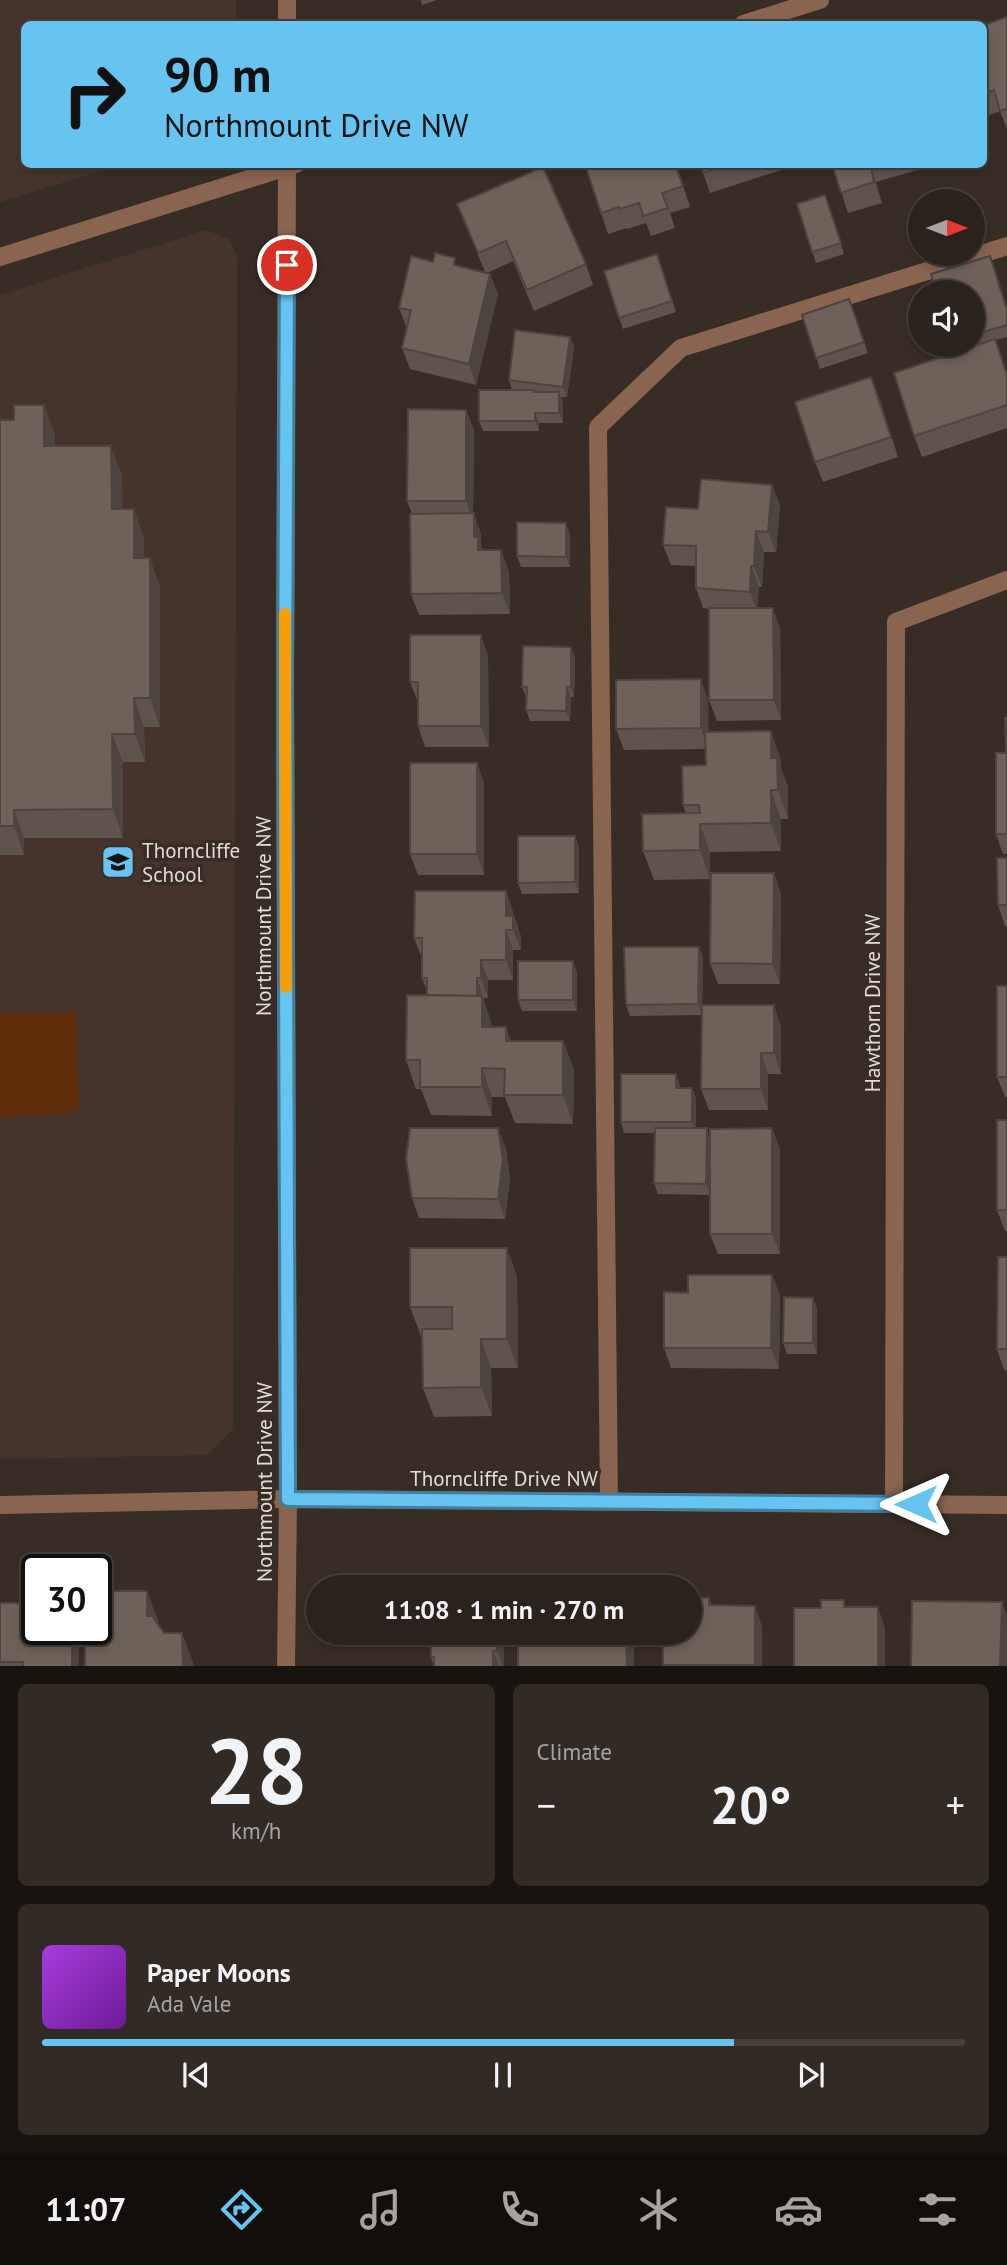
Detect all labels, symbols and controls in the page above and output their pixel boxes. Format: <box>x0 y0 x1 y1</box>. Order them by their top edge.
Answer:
text: 90 m <box>164 42 271 106</box>
icon: right <box>49 49 140 140</box>
text: Northmount Drive NW <box>164 104 468 146</box>
north arrow <box>908 189 985 266</box>
map controls <box>908 189 985 357</box>
pin <box>257 235 317 295</box>
icon: arrive <box>268 246 306 284</box>
button: sound <box>908 280 985 357</box>
street label: Northmount Drive NW <box>250 815 277 1016</box>
place label: Thorncliffe School <box>142 837 240 888</box>
school or university icon: Thorncliffe School <box>99 843 137 881</box>
street label: Hawthorn Drive NW <box>859 913 886 1092</box>
street label: Northmount Drive NW <box>251 1381 278 1582</box>
street label: Thorncliffe Drive NW <box>410 1465 599 1492</box>
position arrow <box>879 1467 953 1541</box>
speed limit sign: 30 <box>21 1554 112 1645</box>
text: 11:08 · 1 min · 270 m <box>384 1593 624 1626</box>
text: 28 <box>205 1711 308 1829</box>
text: Climate <box>537 1737 612 1766</box>
text: 20° <box>710 1771 792 1838</box>
text: − <box>537 1780 556 1829</box>
text: + <box>946 1780 965 1829</box>
text: km/h <box>231 1816 281 1845</box>
text: Paper Moons <box>147 1956 291 1989</box>
text: Ada Vale <box>147 1989 231 2018</box>
icon: previous <box>177 2056 215 2094</box>
icon: pause <box>484 2056 522 2094</box>
icon: next <box>792 2056 830 2094</box>
icon: directions <box>217 2185 266 2234</box>
icon: music <box>356 2185 405 2234</box>
icon: phone <box>495 2185 544 2234</box>
icon: climate <box>634 2185 683 2234</box>
icon: car <box>774 2185 823 2234</box>
icon: filters <box>913 2185 962 2234</box>
text: 11:07 <box>45 2188 126 2230</box>

